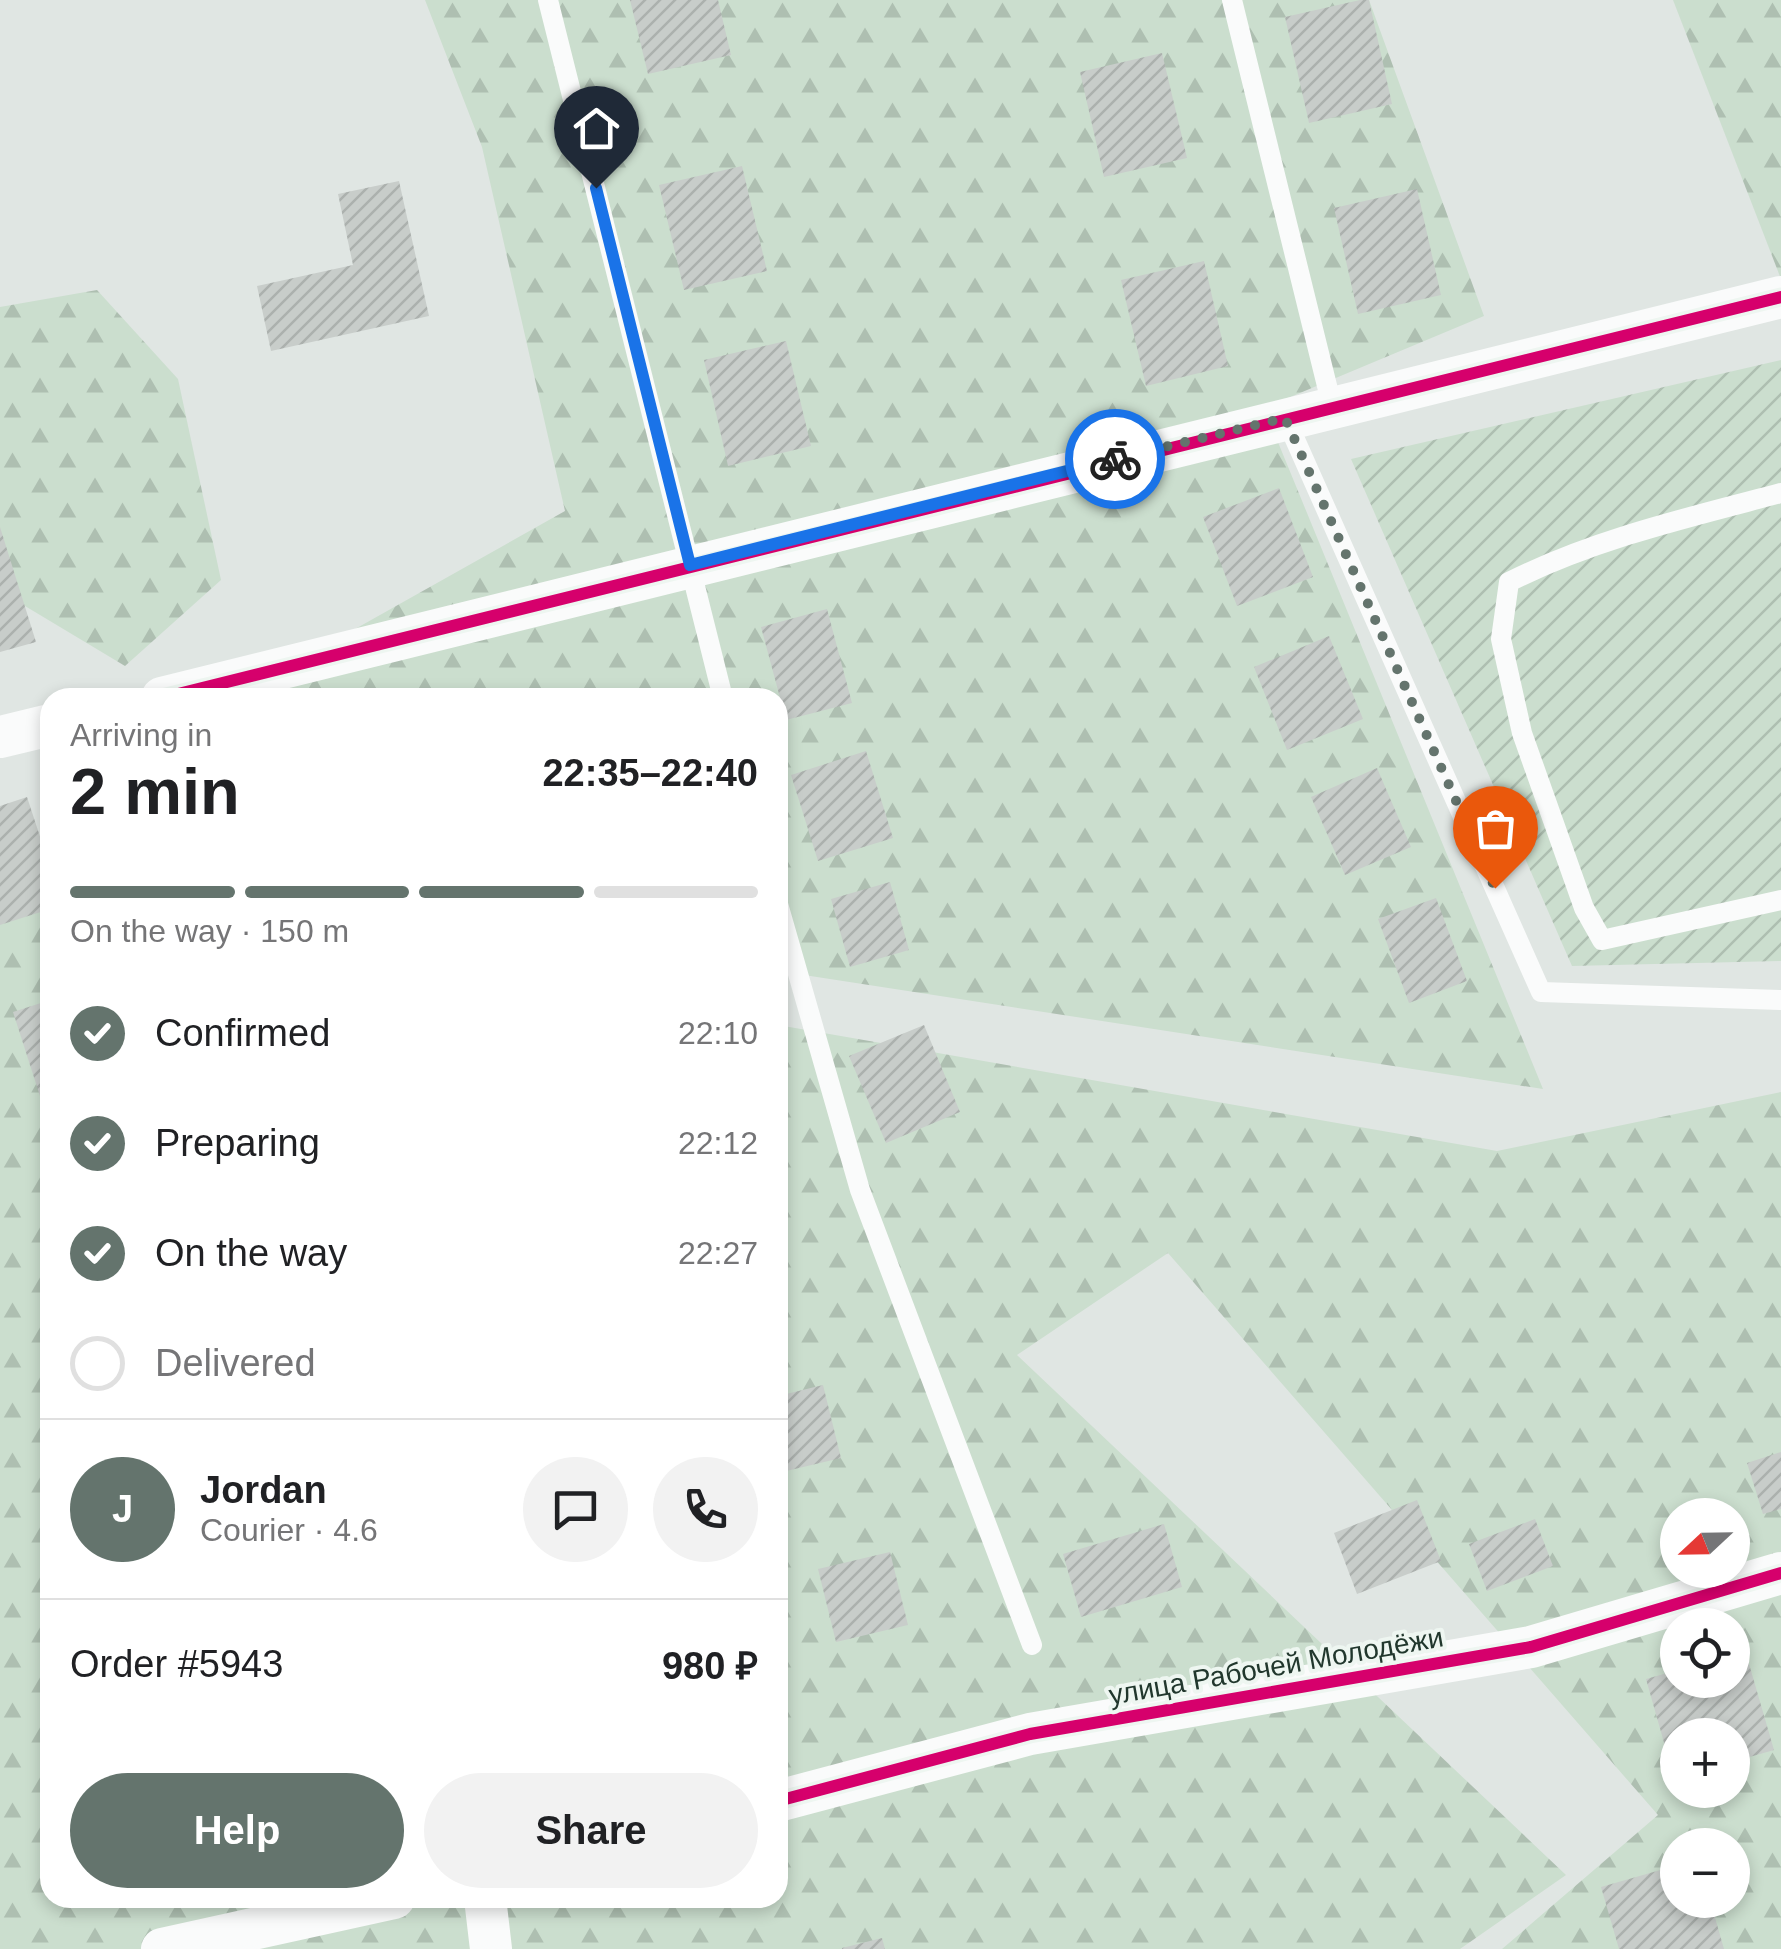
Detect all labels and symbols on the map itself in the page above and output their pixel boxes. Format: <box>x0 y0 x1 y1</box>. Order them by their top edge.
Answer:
pin <box>554 86 639 189</box>
courier <box>1065 409 1165 509</box>
pin <box>1453 786 1538 889</box>
north arrow <box>1660 1498 1750 1588</box>
street label: улица Рабочей Молодёжи <box>1106 1621 1446 1711</box>

